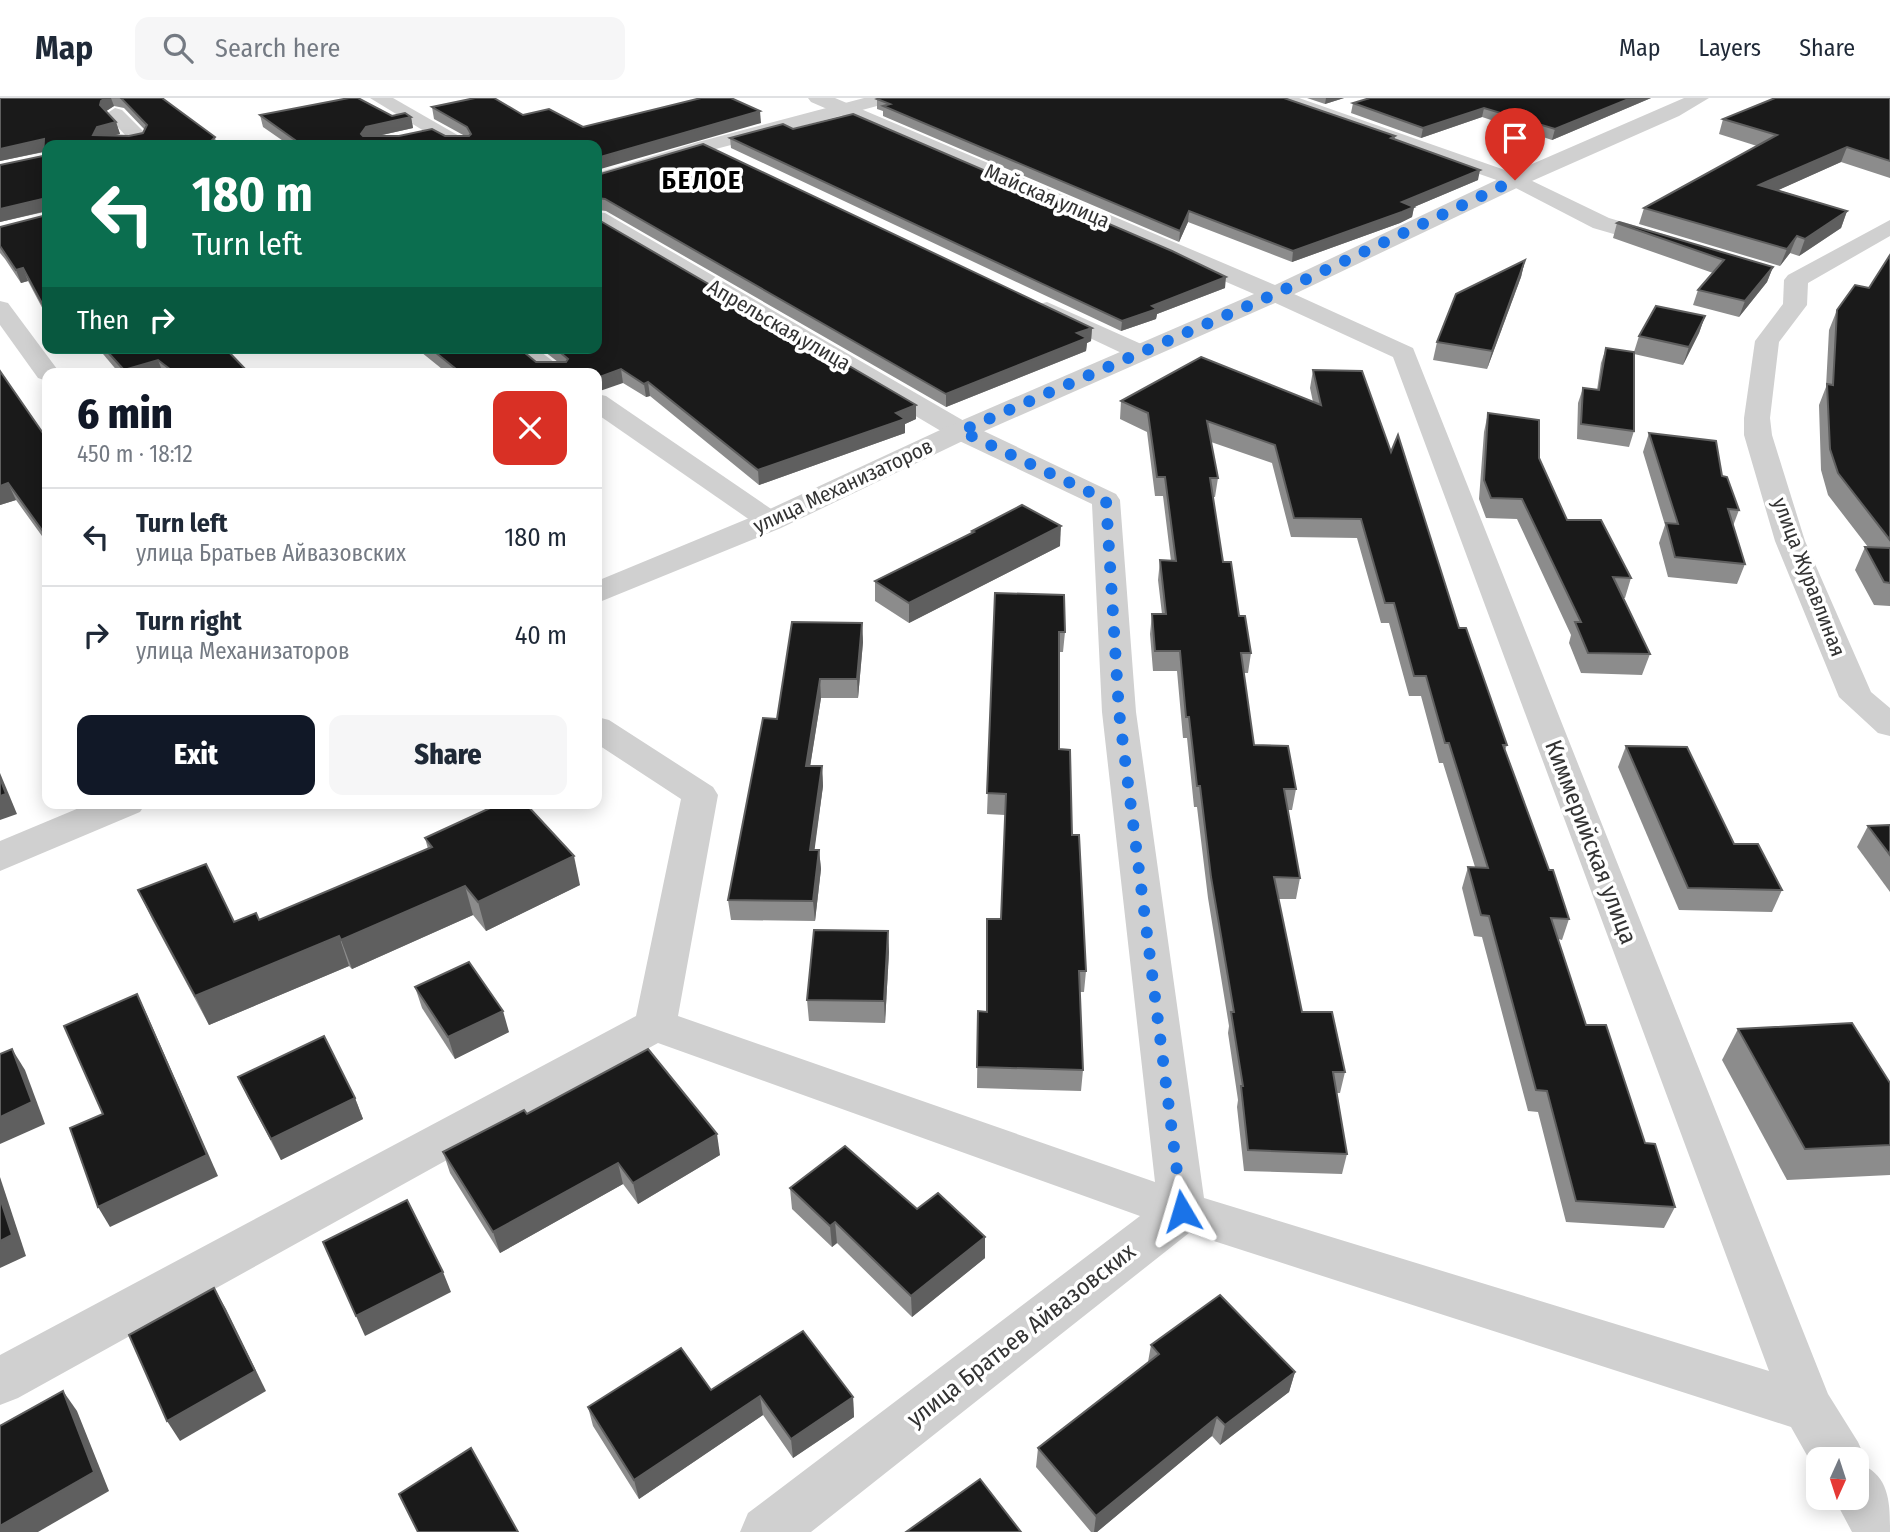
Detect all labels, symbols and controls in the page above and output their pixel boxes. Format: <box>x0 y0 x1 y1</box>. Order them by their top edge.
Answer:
search box <box>135 17 625 80</box>
text: Map <box>35 28 93 68</box>
icon: search <box>159 29 197 67</box>
text: Search here <box>215 33 340 64</box>
text: Map <box>1619 34 1661 62</box>
text: Layers <box>1699 34 1761 62</box>
text: Share <box>1799 34 1855 62</box>
pin <box>1485 108 1545 180</box>
icon: arrive <box>1496 119 1534 157</box>
street label: Майская улица <box>981 158 1113 234</box>
text: 180 m <box>192 165 313 224</box>
district label: БЕЛОЕ <box>662 165 742 196</box>
icon: left <box>77 168 168 259</box>
text: Turn left <box>192 225 302 263</box>
street label: Апрельская улица <box>703 274 855 376</box>
icon: right <box>143 301 181 339</box>
text: Then <box>77 305 129 336</box>
text: 6 min <box>77 389 173 439</box>
button: close <box>493 391 567 465</box>
street label: улица Механизаторов <box>749 433 937 539</box>
text: 450 m · 18:12 <box>77 440 193 468</box>
street label: улица Журавлиная <box>1767 494 1851 660</box>
text: Turn left <box>136 508 228 539</box>
icon: left <box>77 518 115 556</box>
text: 180 m <box>504 522 567 553</box>
text: улица Братьев Айвазовских <box>136 539 406 567</box>
text: Turn right <box>136 606 242 637</box>
icon: right <box>77 616 115 654</box>
text: 40 m <box>515 620 567 651</box>
text: улица Механизаторов <box>136 637 350 665</box>
button: Exit <box>77 715 315 795</box>
button: Share <box>329 715 567 795</box>
street label: Киммерийская улица <box>1539 736 1643 948</box>
position arrow <box>1145 1174 1219 1248</box>
street label: улица Братьев Айвазовских <box>901 1237 1141 1433</box>
north arrow <box>1806 1447 1869 1510</box>
map controls <box>1806 1447 1869 1510</box>

